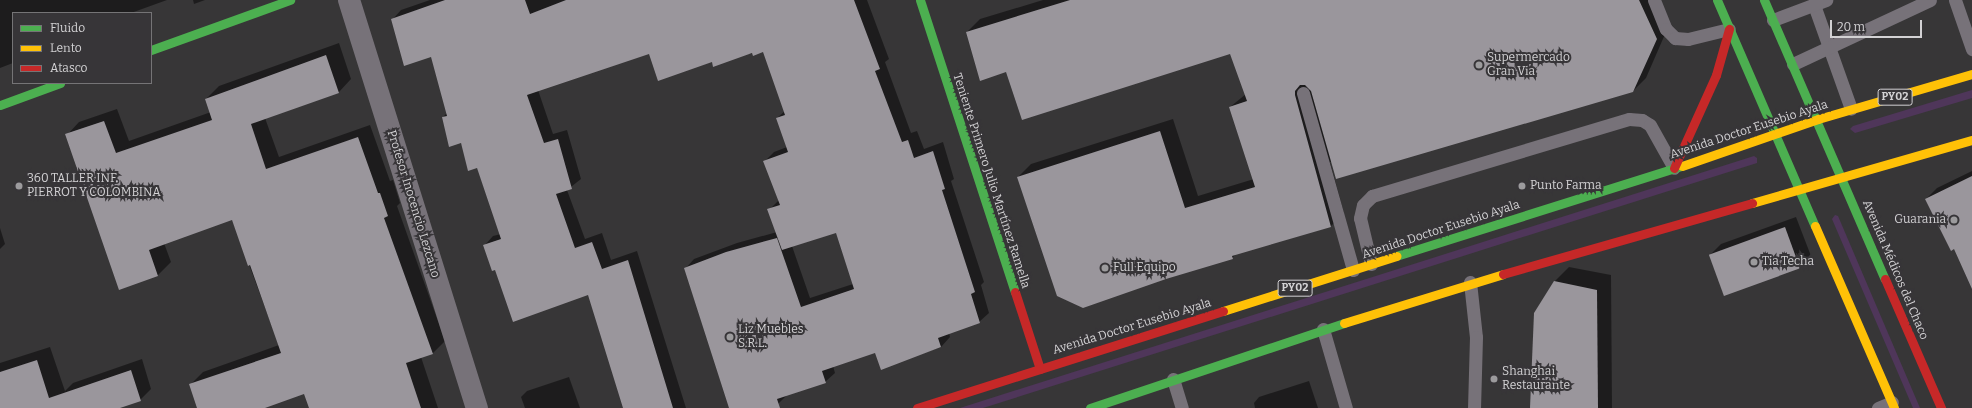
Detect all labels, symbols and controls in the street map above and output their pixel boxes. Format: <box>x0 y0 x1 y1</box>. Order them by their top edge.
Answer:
legend <box>12 12 152 84</box>
scale bar <box>1832 12 1924 38</box>
text: 20 m <box>1837 20 1865 34</box>
text: Fluido <box>50 21 85 35</box>
text: Lento <box>50 41 82 55</box>
place label: Supermercado Gran Via <box>1487 51 1570 79</box>
marker: Supermercado Gran Via <box>1474 60 1484 70</box>
text: Atasco <box>50 61 88 75</box>
street label: Teniente Primero Julio Martínez Ramella <box>949 72 1033 290</box>
road number: PY02 <box>1877 88 1913 106</box>
street label: Avenida Doctor Eusebio Ayala <box>1668 98 1830 162</box>
street label: Profesor Inocencio Lezcano <box>384 129 442 279</box>
place label: 360 TALLER INF. PIERROT Y COLOMBINA <box>27 172 161 200</box>
place label: Punto Farma <box>1530 179 1602 193</box>
marker: 360 TALLER INF. PIERROT Y COLOMBINA <box>14 181 24 191</box>
marker: Punto Farma <box>1517 181 1527 191</box>
street label: Avenida Doctor Eusebio Ayala <box>1360 198 1522 262</box>
street label: Avenida Médicos del Chaco <box>1859 198 1931 342</box>
place label: Guarania <box>1894 213 1946 227</box>
marker: Guarania <box>1949 215 1959 225</box>
place label: Tia Techa <box>1762 255 1814 269</box>
marker: Tia Techa <box>1749 257 1759 267</box>
place label: Full Equipo <box>1113 261 1176 275</box>
marker: Full Equipo <box>1100 263 1110 273</box>
road number: PY02 <box>1277 279 1313 297</box>
street label: Avenida Doctor Eusebio Ayala <box>1051 296 1213 358</box>
place label: Liz Muebles S.R.L. <box>738 323 804 351</box>
marker: Liz Muebles S.R.L. <box>725 332 735 342</box>
place label: Shanghai Restaurante <box>1502 365 1570 393</box>
marker: Shanghai Restaurante <box>1489 374 1499 384</box>

